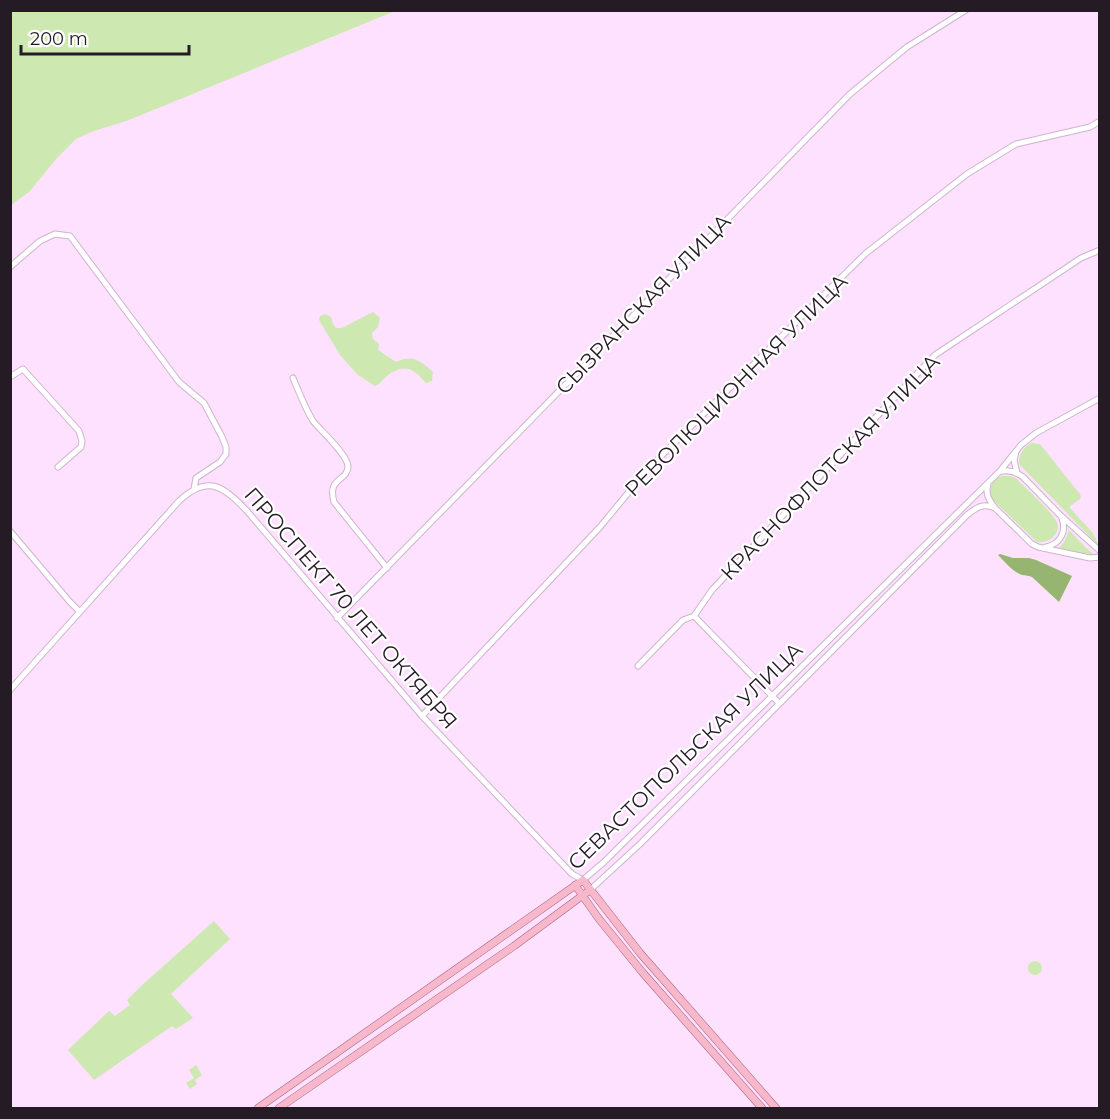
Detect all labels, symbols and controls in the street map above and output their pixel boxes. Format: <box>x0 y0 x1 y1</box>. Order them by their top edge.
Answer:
scale bar <box>21 18 189 56</box>
text: 200 m <box>30 28 88 50</box>
street label: СЫЗРАНСКАЯ УЛИЦА <box>550 208 736 399</box>
street label: РЕВОЛЮЦИОННАЯ УЛИЦА <box>619 268 853 502</box>
street label: КРАСНОФЛОТСКАЯ УЛИЦА <box>715 349 945 585</box>
street label: ПРОСПЕКТ 70 ЛЕТ ОКТЯБРЯ <box>239 482 463 734</box>
street label: СЕВАСТОПОЛЬСКАЯ УЛИЦА <box>563 637 808 875</box>

